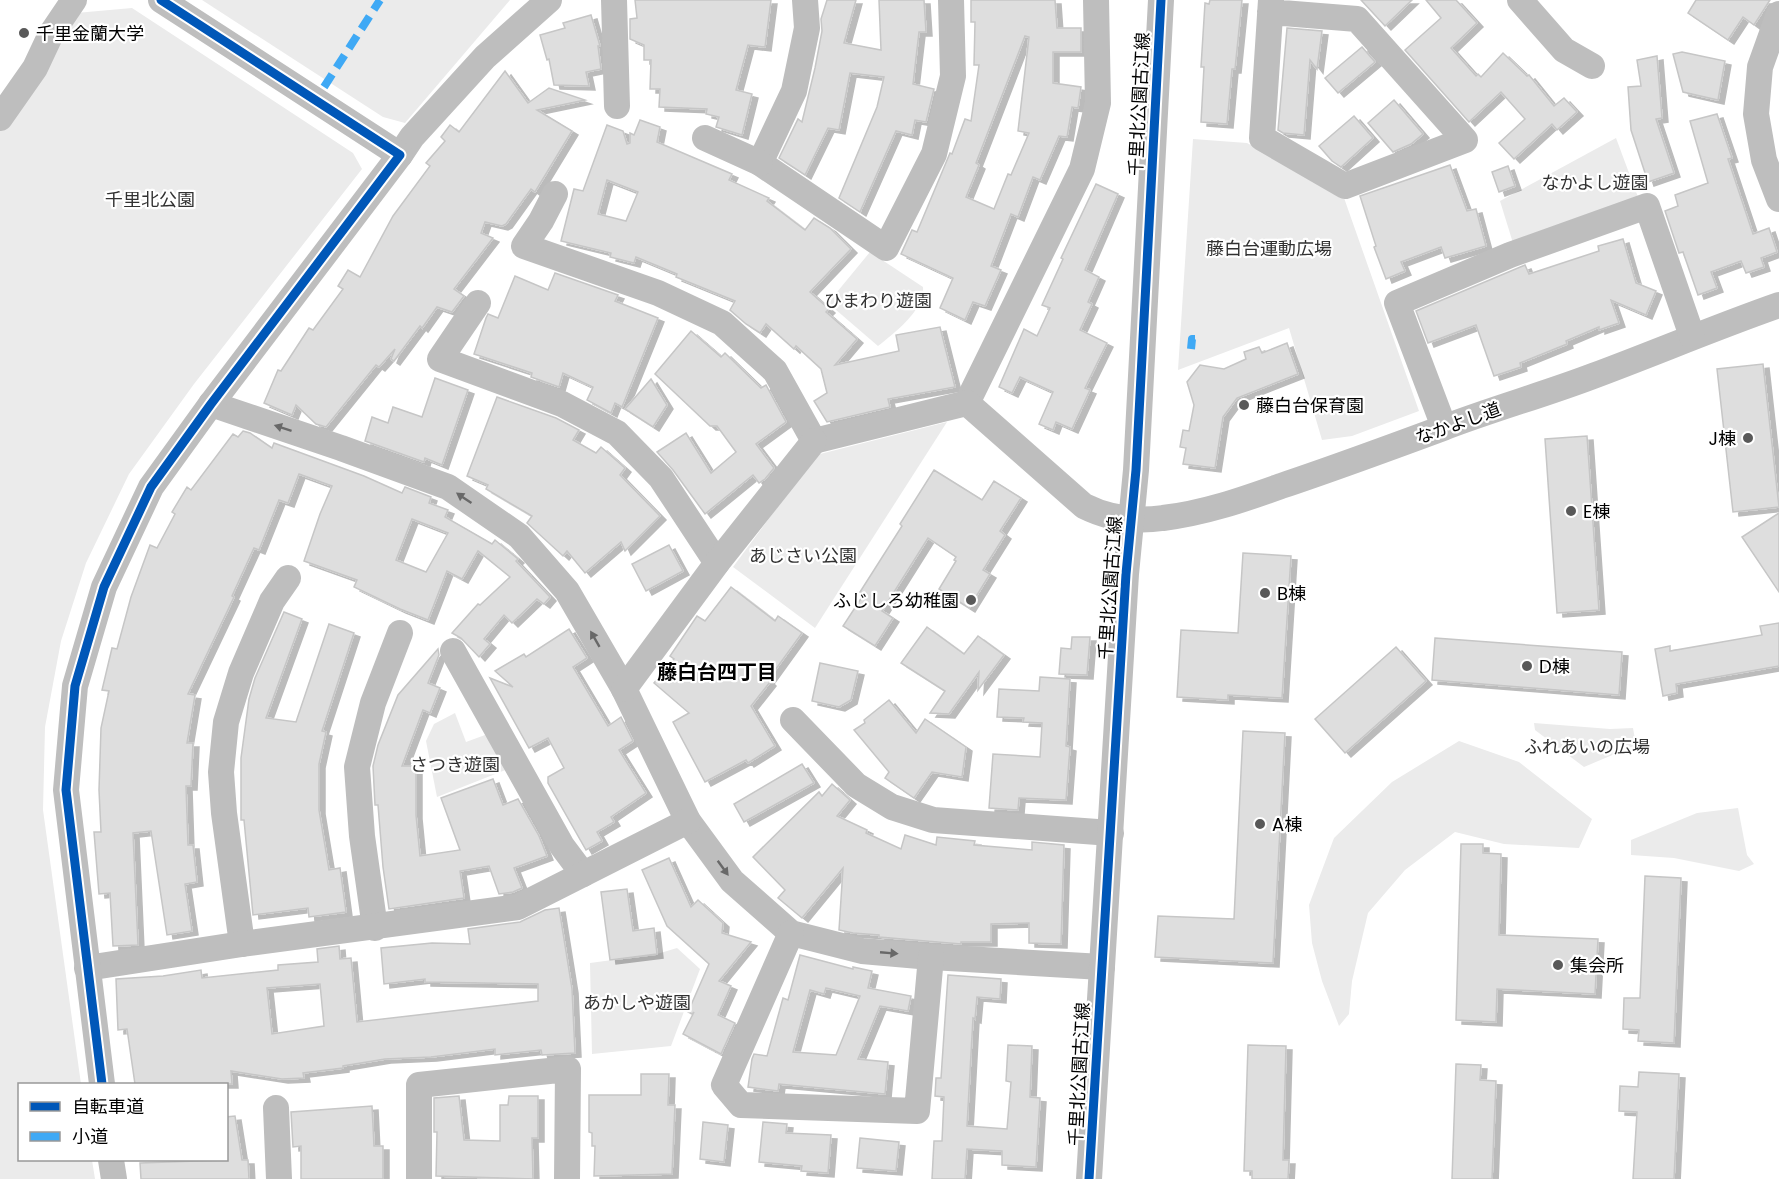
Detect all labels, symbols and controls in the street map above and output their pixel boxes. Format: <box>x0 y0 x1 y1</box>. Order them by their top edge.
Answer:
place label: 千里金蘭大学 <box>36 21 144 46</box>
marker: 千里金蘭大学 <box>17 26 31 40</box>
street label: 千里北公園古江線 <box>1123 31 1155 177</box>
park label: なかよし遊園 <box>1541 170 1649 195</box>
park label: 千里北公園 <box>105 187 195 212</box>
park label: 藤白台運動広場 <box>1206 236 1332 261</box>
park label: ひまわり遊園 <box>824 288 932 313</box>
place label: 藤白台保育園 <box>1256 393 1364 418</box>
street label: なかよし道 <box>1412 396 1504 450</box>
marker: 藤白台保育園 <box>1237 398 1251 412</box>
one-way arrow <box>274 423 292 433</box>
place label: J棟 <box>1708 426 1736 451</box>
marker: J棟 <box>1741 431 1755 445</box>
one-way arrow <box>456 493 472 504</box>
place label: E棟 <box>1583 499 1610 524</box>
marker: E棟 <box>1564 504 1578 518</box>
street label: 千里北公園古江線 <box>1093 515 1127 661</box>
park label: あじさい公園 <box>749 543 857 568</box>
place label: B棟 <box>1277 581 1306 606</box>
marker: B棟 <box>1258 586 1272 600</box>
place label: ふじしろ幼稚園 <box>833 588 959 613</box>
marker: ふじしろ幼稚園 <box>964 593 978 607</box>
one-way arrow <box>589 631 600 647</box>
place label: D棟 <box>1539 654 1570 679</box>
district label: 藤白台四丁目 <box>657 658 777 686</box>
marker: D棟 <box>1520 659 1534 673</box>
park label: ふれあいの広場 <box>1524 734 1650 759</box>
park label: さつき遊園 <box>410 752 500 777</box>
place label: A棟 <box>1272 812 1302 837</box>
marker: A棟 <box>1253 817 1267 831</box>
one-way arrow <box>717 859 729 875</box>
one-way arrow <box>880 948 899 958</box>
place label: 集会所 <box>1570 953 1624 978</box>
marker: 集会所 <box>1551 958 1565 972</box>
park label: あかしや遊園 <box>583 990 691 1015</box>
street label: 千里北公園古江線 <box>1063 1001 1095 1147</box>
legend <box>18 1083 228 1161</box>
text: 自転車道 <box>72 1094 144 1119</box>
text: 小道 <box>72 1124 108 1149</box>

